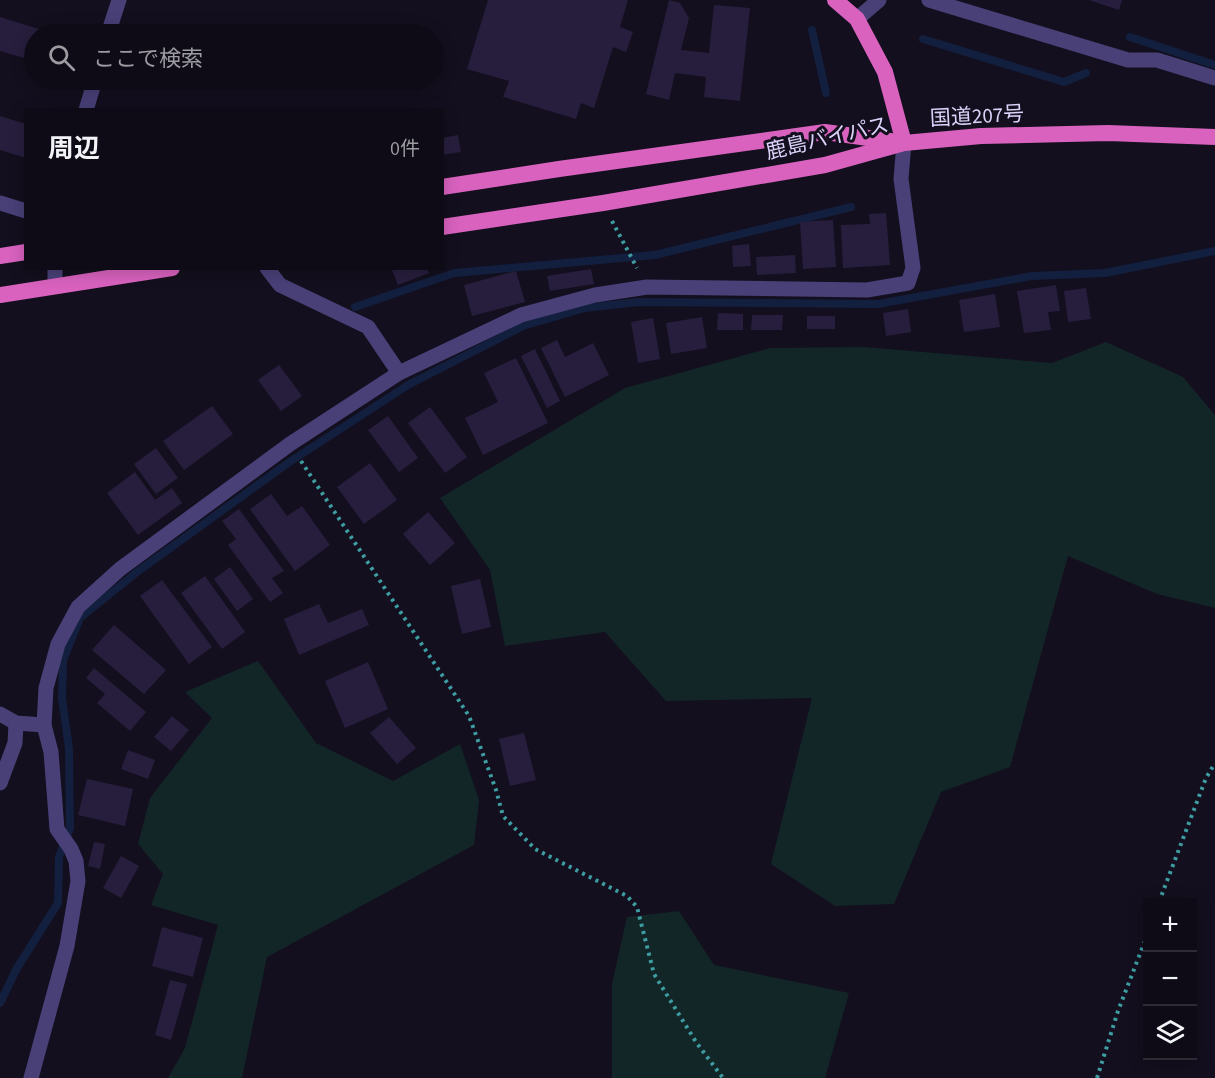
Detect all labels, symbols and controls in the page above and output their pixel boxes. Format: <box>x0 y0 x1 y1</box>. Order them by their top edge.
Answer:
search box <box>24 24 444 90</box>
icon: search <box>45 41 78 74</box>
text: ここで検索 <box>93 43 203 75</box>
street label: 国道207号 <box>929 99 1025 133</box>
street label: 鹿島バイパス <box>762 109 892 167</box>
text: 周辺 <box>48 130 100 167</box>
text: 0件 <box>390 135 420 163</box>
map controls <box>1143 898 1197 1060</box>
button: + <box>1143 898 1197 952</box>
button: − <box>1143 952 1197 1006</box>
button: layers <box>1143 1006 1197 1060</box>

